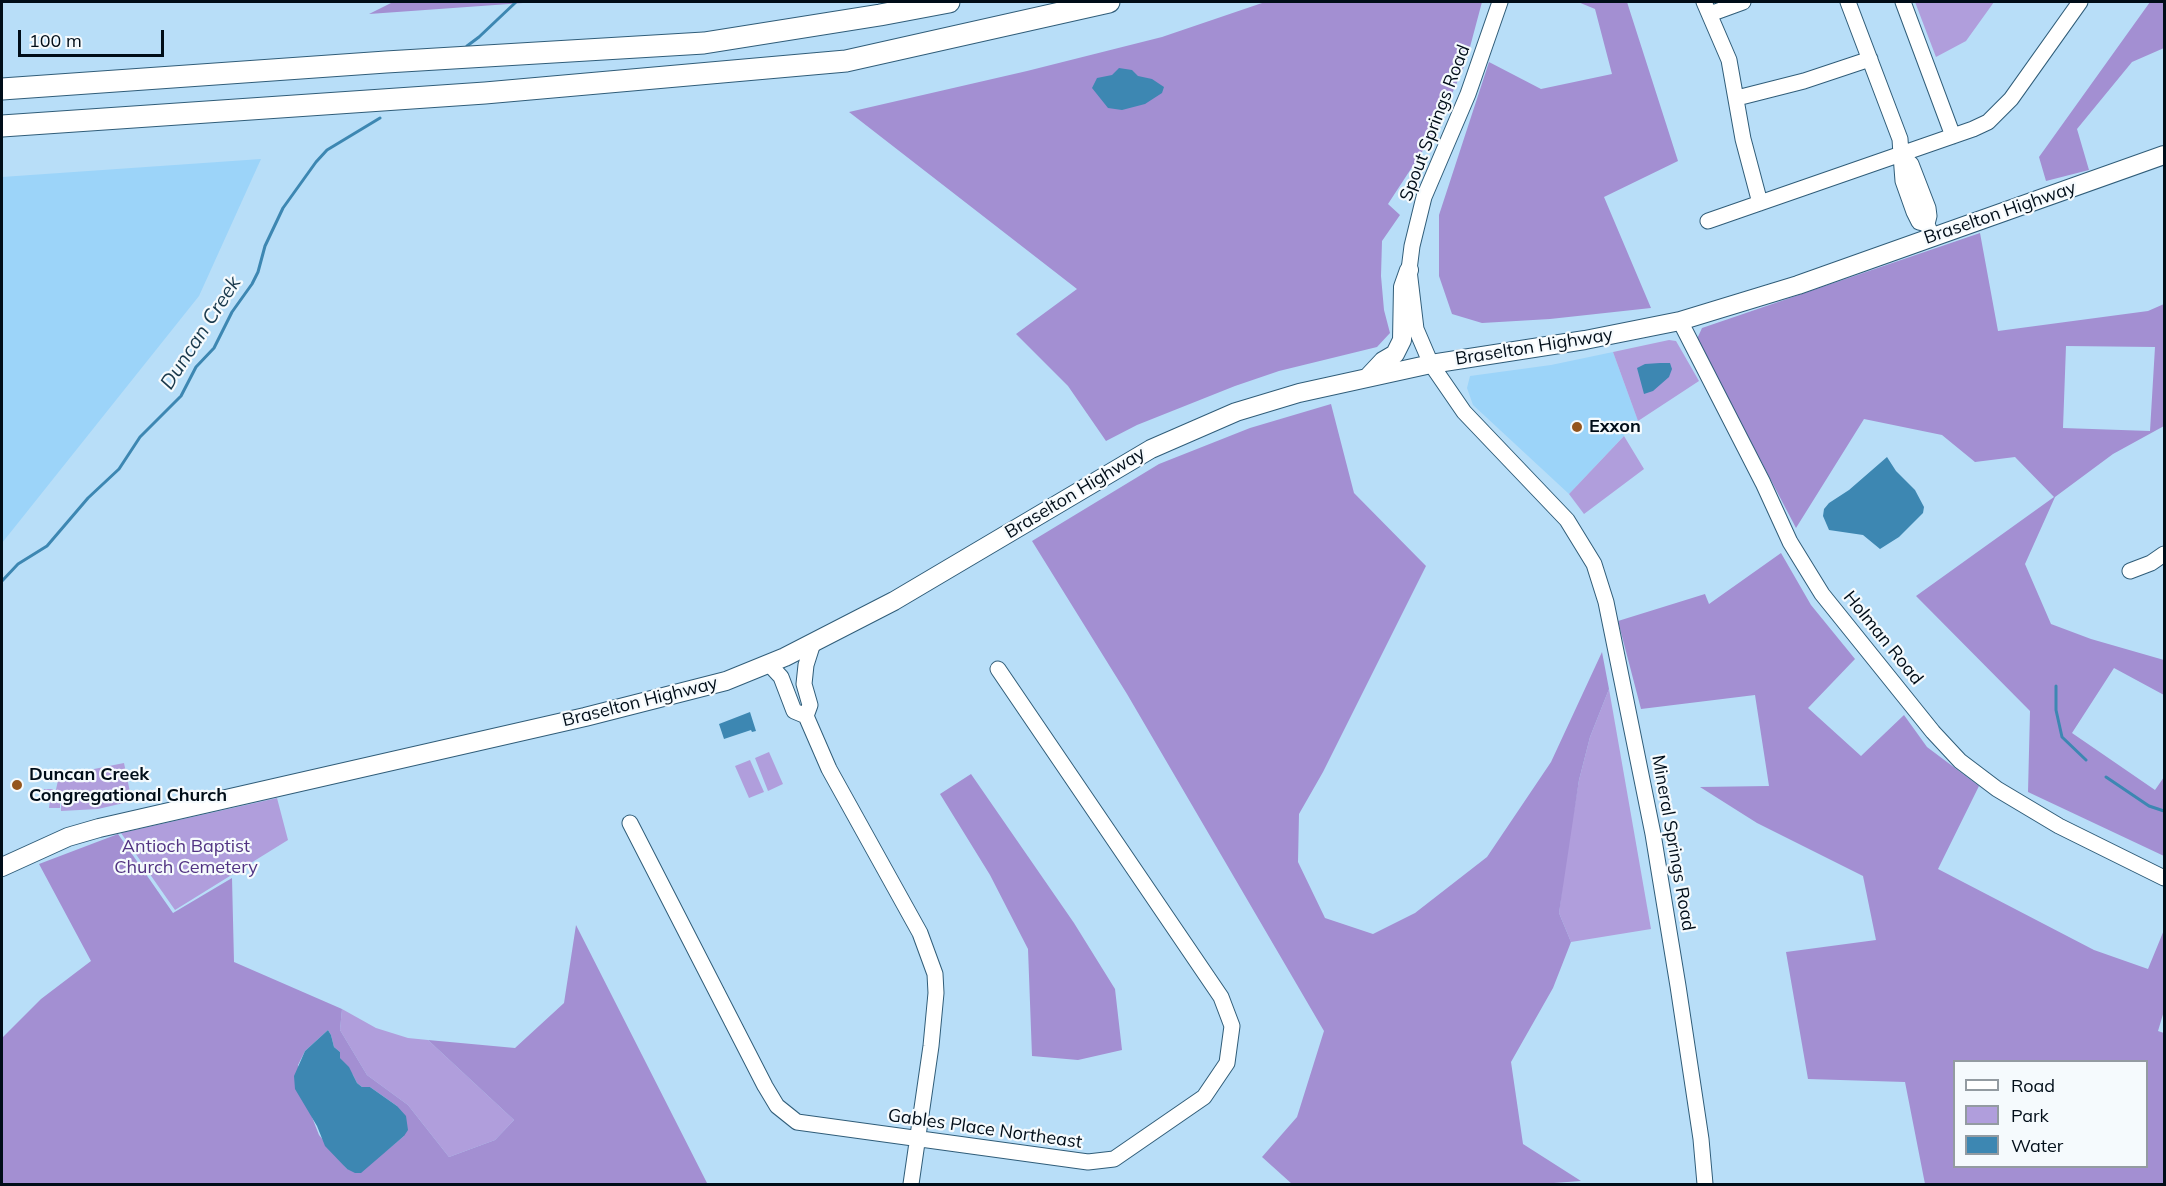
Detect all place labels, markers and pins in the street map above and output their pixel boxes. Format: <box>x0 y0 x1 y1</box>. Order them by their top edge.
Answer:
place label: Exxon <box>1589 416 1641 438</box>
marker: Exxon <box>1570 420 1584 434</box>
place label: Duncan Creek Congregational Church <box>29 764 227 806</box>
marker: Duncan Creek Congregational Church <box>10 778 24 792</box>

